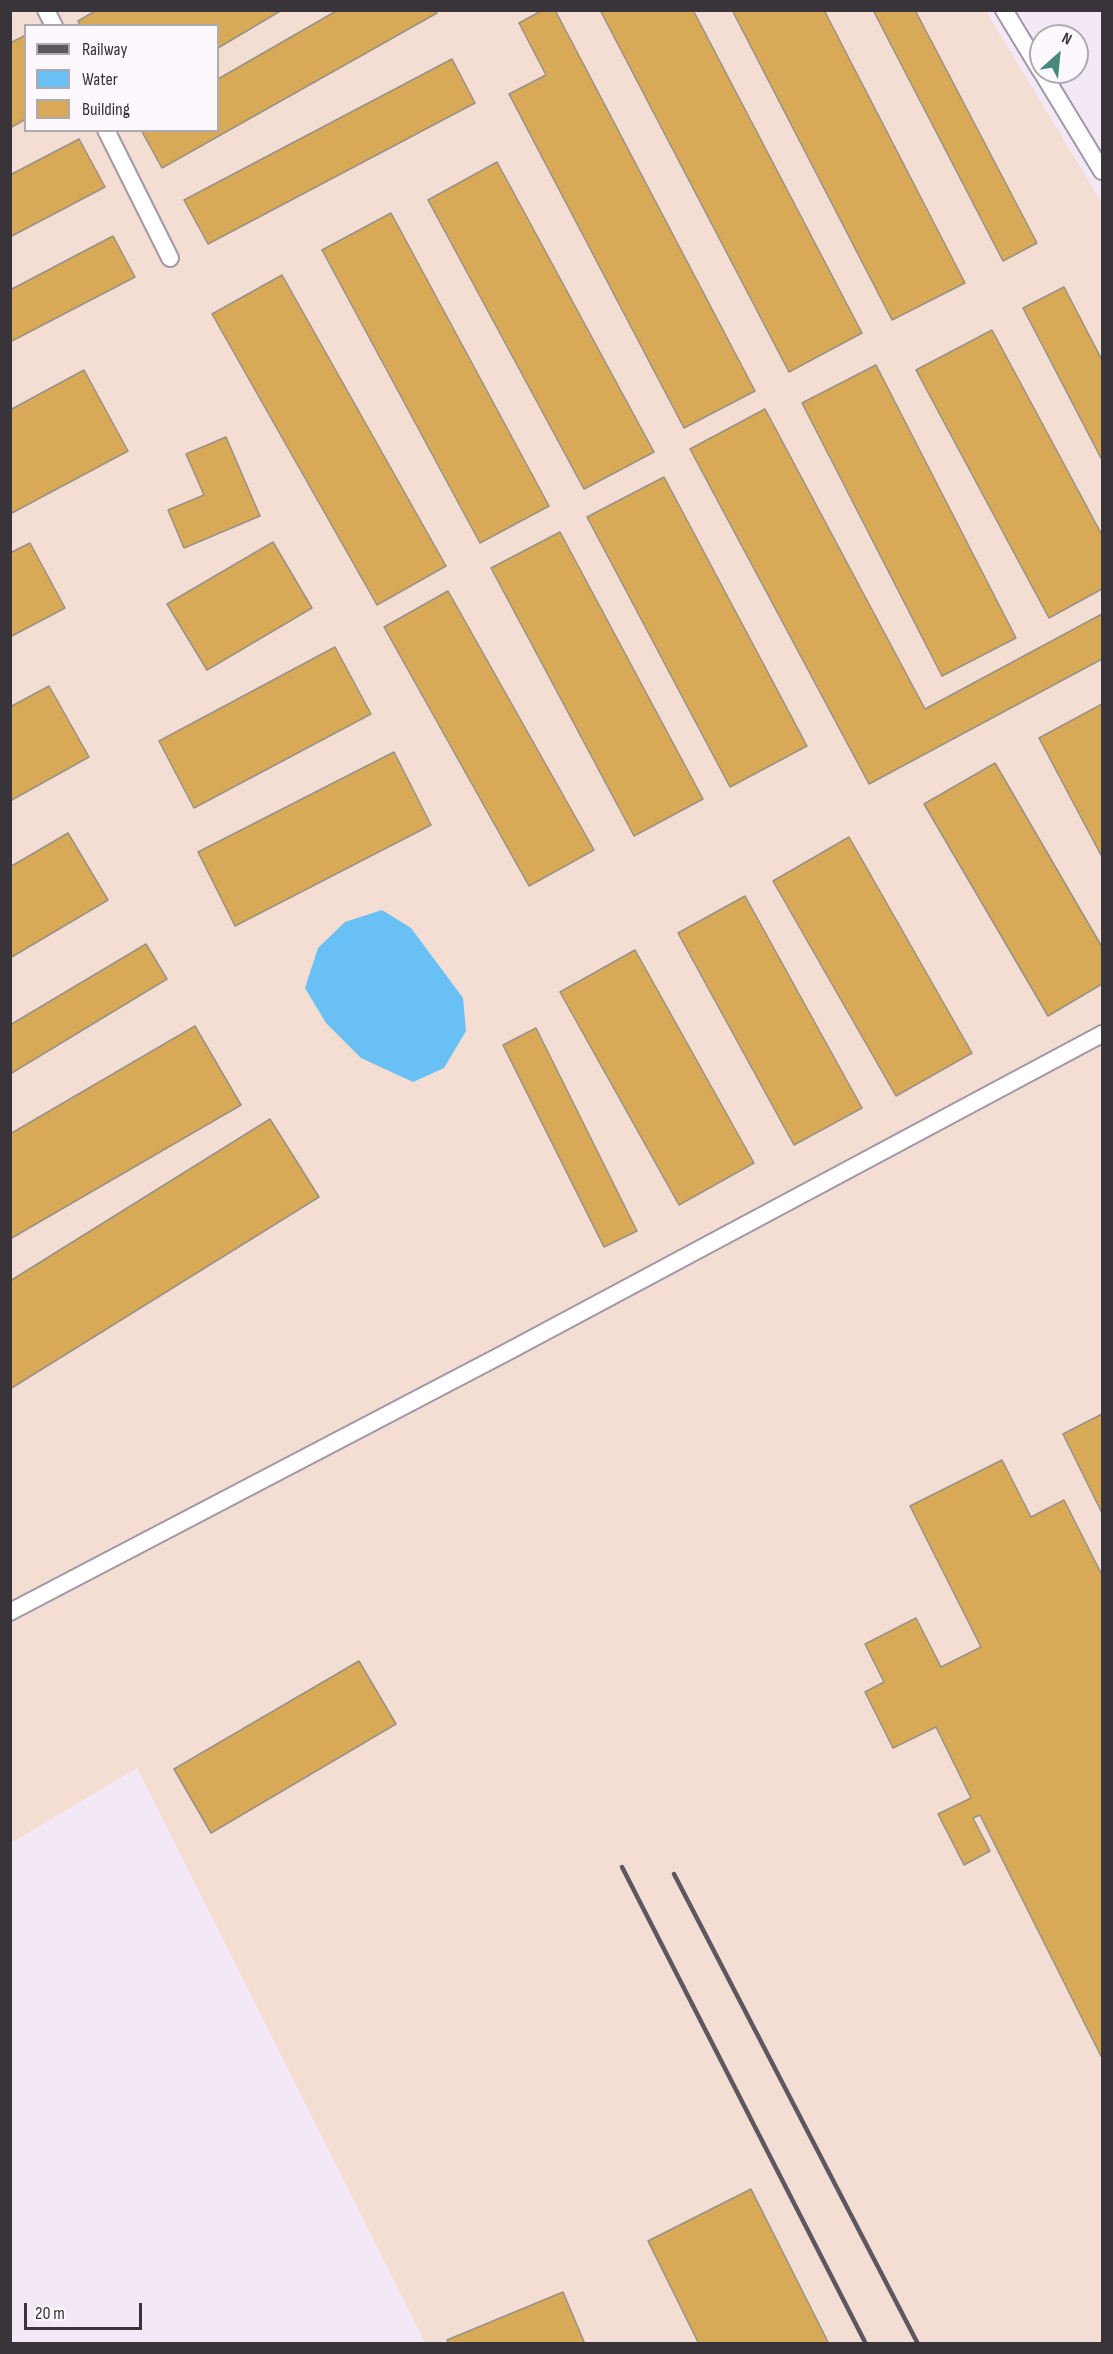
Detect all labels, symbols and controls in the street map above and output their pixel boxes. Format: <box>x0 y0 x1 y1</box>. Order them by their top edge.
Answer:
legend <box>24 24 219 132</box>
north arrow <box>1029 24 1089 84</box>
text: N <box>1058 29 1075 50</box>
text: Railway <box>82 39 127 60</box>
text: Water <box>82 69 118 90</box>
text: Building <box>82 99 130 120</box>
scale bar <box>27 2291 146 2329</box>
text: 20 m <box>35 2303 65 2324</box>

